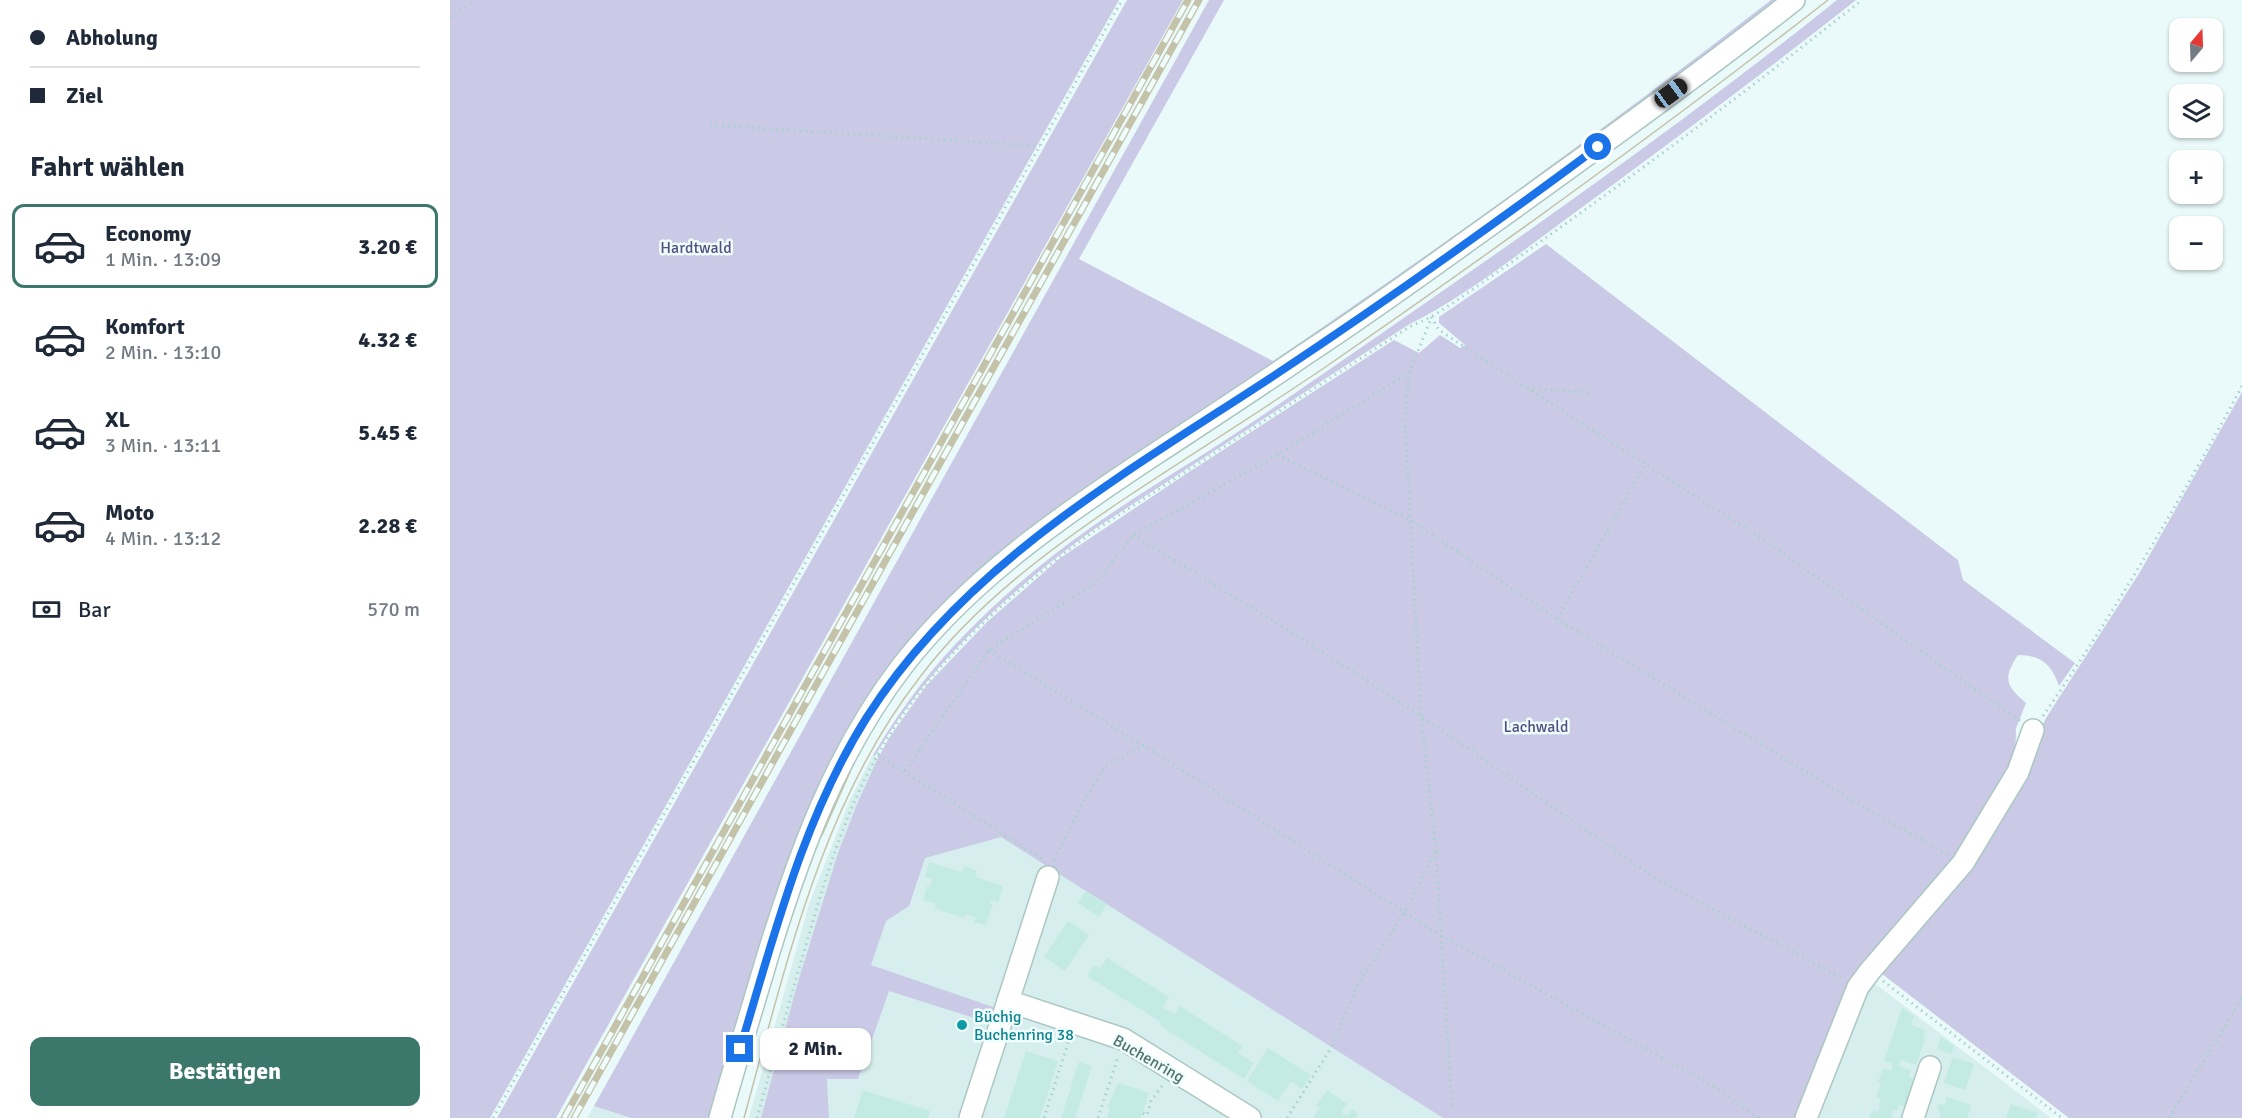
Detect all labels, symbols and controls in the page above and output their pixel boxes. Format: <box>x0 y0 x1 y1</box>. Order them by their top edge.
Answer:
north arrow <box>2169 18 2223 72</box>
map controls <box>2169 18 2223 270</box>
text: Abholung <box>66 24 158 51</box>
car <box>1651 75 1691 111</box>
text: Ziel <box>66 82 103 109</box>
button: layers <box>2169 84 2223 138</box>
route start <box>1584 133 1611 160</box>
button: + <box>2169 150 2223 204</box>
text: Fahrt wählen <box>30 151 185 184</box>
button: − <box>2169 216 2223 270</box>
icon: car <box>33 219 87 273</box>
text: Economy <box>105 220 191 247</box>
text: 3.20 € <box>358 233 417 260</box>
park label: Hardtwald <box>660 238 732 258</box>
text: 1 Min. · 13:09 <box>105 247 221 272</box>
icon: car <box>33 312 87 366</box>
text: Komfort <box>105 313 185 340</box>
text: 4.32 € <box>358 326 417 353</box>
text: 2 Min. · 13:10 <box>105 340 221 365</box>
icon: car <box>33 405 87 459</box>
text: XL <box>105 406 130 433</box>
text: 5.45 € <box>358 419 417 446</box>
text: 3 Min. · 13:11 <box>105 433 221 458</box>
icon: car <box>33 498 87 552</box>
text: Moto <box>105 499 154 526</box>
text: 2.28 € <box>358 512 417 539</box>
text: 4 Min. · 13:12 <box>105 526 221 551</box>
icon: cash <box>30 593 63 626</box>
text: Bar <box>78 596 111 623</box>
text: 570 m <box>367 597 420 622</box>
park label: Lachwald <box>1504 717 1568 737</box>
place label: Büchig Buchenring 38 <box>974 1007 1074 1045</box>
marker: Büchig Buchenring 38 <box>955 1018 969 1032</box>
callout: 2 Min. <box>761 1028 872 1070</box>
street label: Buchenring <box>1109 1030 1188 1087</box>
route end <box>726 1035 753 1062</box>
text: 2 Min. <box>788 1036 843 1061</box>
button: Bestätigen <box>30 1037 420 1106</box>

